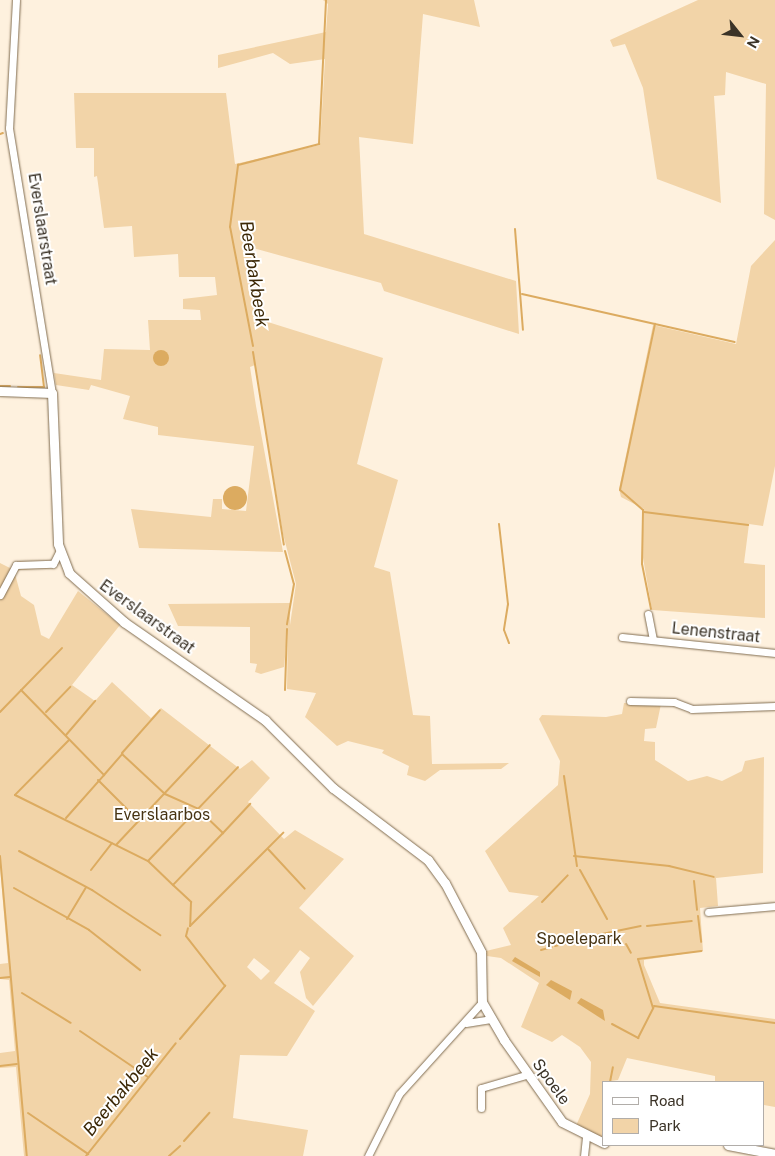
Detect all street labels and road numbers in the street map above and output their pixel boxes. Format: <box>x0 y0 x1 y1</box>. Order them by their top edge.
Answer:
street label: Everslaarstraat <box>24 172 60 286</box>
street label: Everslaarstraat <box>96 576 198 658</box>
street label: Lenenstraat <box>671 619 761 647</box>
street label: Spoele <box>528 1055 574 1109</box>

